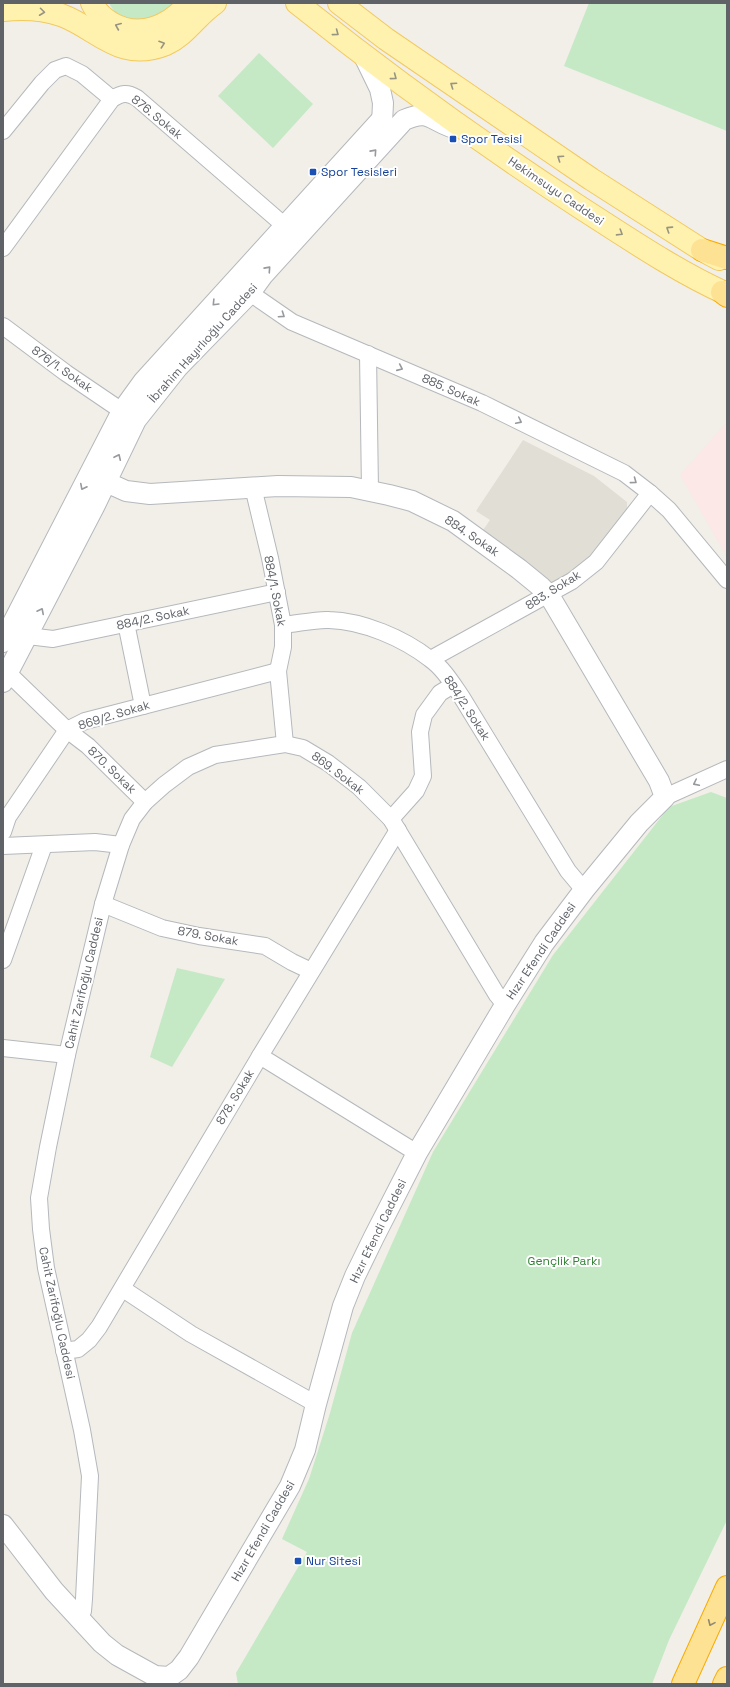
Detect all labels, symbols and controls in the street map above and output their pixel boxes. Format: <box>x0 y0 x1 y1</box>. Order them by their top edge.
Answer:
one-way arrow <box>39 7 45 16</box>
one-way arrow <box>115 23 123 31</box>
one-way arrow <box>332 29 339 36</box>
one-way arrow <box>159 40 166 49</box>
one-way arrow <box>390 72 397 80</box>
one-way arrow <box>450 82 457 90</box>
street label: 876. Sokak <box>128 91 186 143</box>
place label: Spor Tesisi <box>461 131 522 147</box>
marker: Spor Tesisi <box>448 134 458 144</box>
one-way arrow <box>370 149 377 157</box>
street label: Hekimsuyu Caddesi <box>505 153 607 229</box>
one-way arrow <box>558 156 565 163</box>
place label: Spor Tesisleri <box>321 164 397 180</box>
marker: Spor Tesisleri <box>308 167 318 177</box>
one-way arrow <box>666 226 673 233</box>
one-way arrow <box>616 228 623 236</box>
one-way arrow <box>264 266 271 274</box>
street label: İbrahim Hayırlıoğlu Caddesi <box>145 280 261 406</box>
one-way arrow <box>212 298 219 306</box>
one-way arrow <box>277 310 284 317</box>
street label: 876/1. Sokak <box>28 342 96 396</box>
one-way arrow <box>397 363 404 371</box>
street label: 885. Sokak <box>419 370 483 410</box>
one-way arrow <box>515 416 522 424</box>
one-way arrow <box>113 453 121 461</box>
one-way arrow <box>630 476 637 483</box>
one-way arrow <box>81 483 88 491</box>
street label: 884. Sokak <box>442 512 503 560</box>
street label: 884/1. Sokak <box>260 554 290 628</box>
street label: 883. Sokak <box>522 566 584 613</box>
street label: 884/2. Sokak <box>115 602 192 634</box>
one-way arrow <box>36 607 44 615</box>
street label: 884/2. Sokak <box>440 672 494 744</box>
street label: 869/2. Sokak <box>76 696 152 733</box>
street label: 870. Sokak <box>84 743 140 798</box>
street label: 869. Sokak <box>308 748 368 798</box>
one-way arrow <box>693 778 701 786</box>
street label: Hızır Efendi Caddesi <box>503 899 579 1003</box>
street label: Cahit Zarifoğlu Caddesi <box>61 916 107 1050</box>
street label: 879. Sokak <box>176 923 240 949</box>
street label: 878. Sokak <box>212 1066 258 1128</box>
street label: Hızır Efendi Caddesi <box>346 1176 410 1286</box>
street label: Cahit Zarifoğlu Caddesi <box>35 1246 79 1381</box>
park label: Gençlik Parkı <box>528 1253 600 1269</box>
street label: Hızır Efendi Caddesi <box>228 1478 298 1584</box>
place label: Nur Sitesi <box>306 1553 361 1569</box>
marker: Nur Sitesi <box>293 1556 303 1566</box>
one-way arrow <box>708 1618 716 1626</box>

